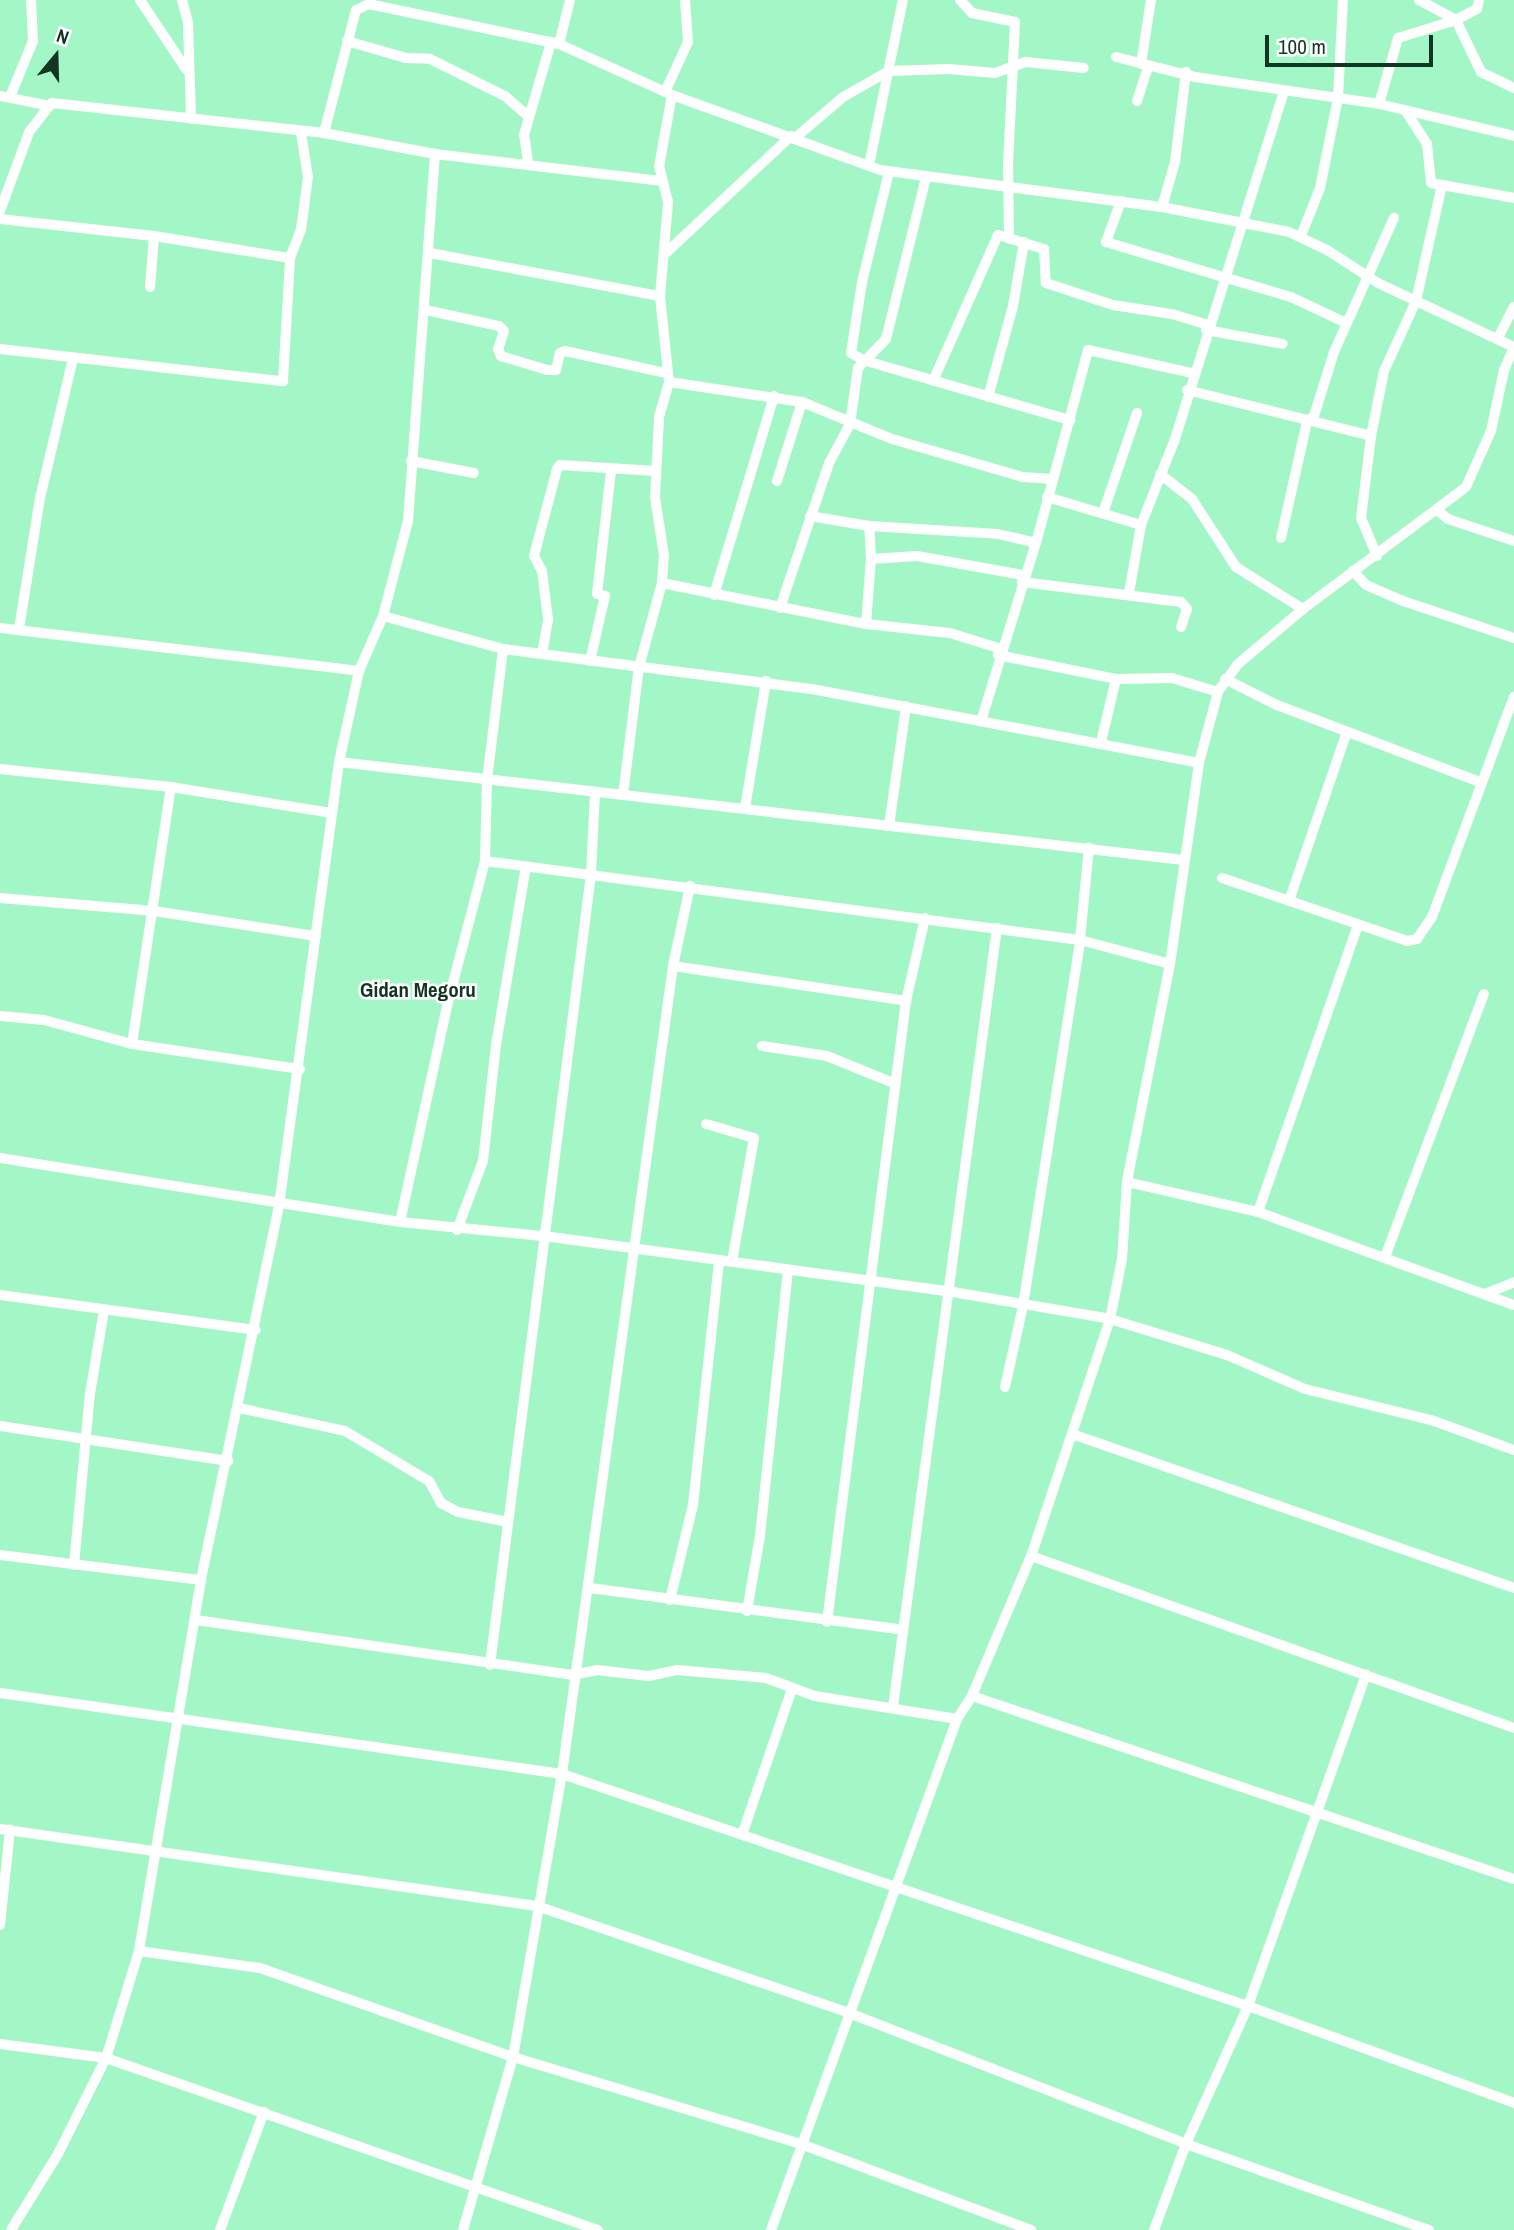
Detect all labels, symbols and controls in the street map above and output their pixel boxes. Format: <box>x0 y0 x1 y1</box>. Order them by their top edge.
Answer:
north arrow <box>21 21 91 91</box>
scale bar <box>1269 21 1437 65</box>
text: N <box>53 22 72 50</box>
text: 100 m <box>1278 32 1326 61</box>
district label: Gidan Megoru <box>360 977 476 1003</box>

